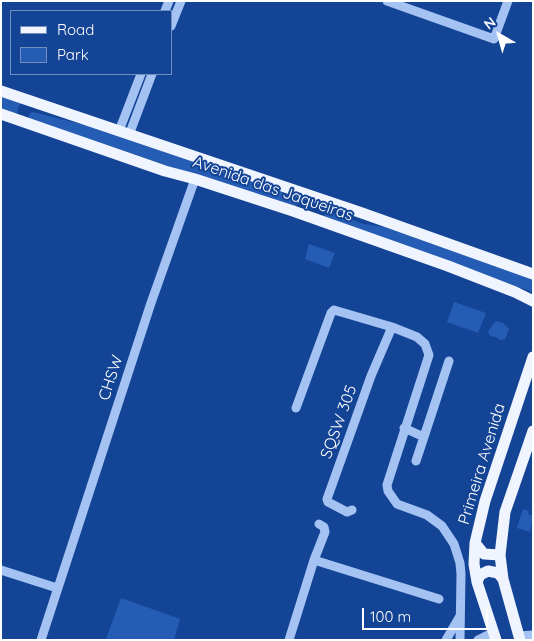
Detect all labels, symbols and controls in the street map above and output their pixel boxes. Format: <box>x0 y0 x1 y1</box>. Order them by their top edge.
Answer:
legend <box>10 10 172 75</box>
north arrow <box>474 10 524 60</box>
text: N <box>480 13 499 33</box>
text: Road <box>57 20 94 39</box>
text: Park <box>57 45 89 64</box>
street label: Avenida das Jaqueiras <box>190 153 356 225</box>
street label: CHSW <box>95 353 127 403</box>
street label: SQSW 305 <box>317 383 361 461</box>
street label: Primeira Avenida <box>454 401 510 527</box>
scale bar <box>364 598 490 630</box>
text: 100 m <box>370 607 411 626</box>

